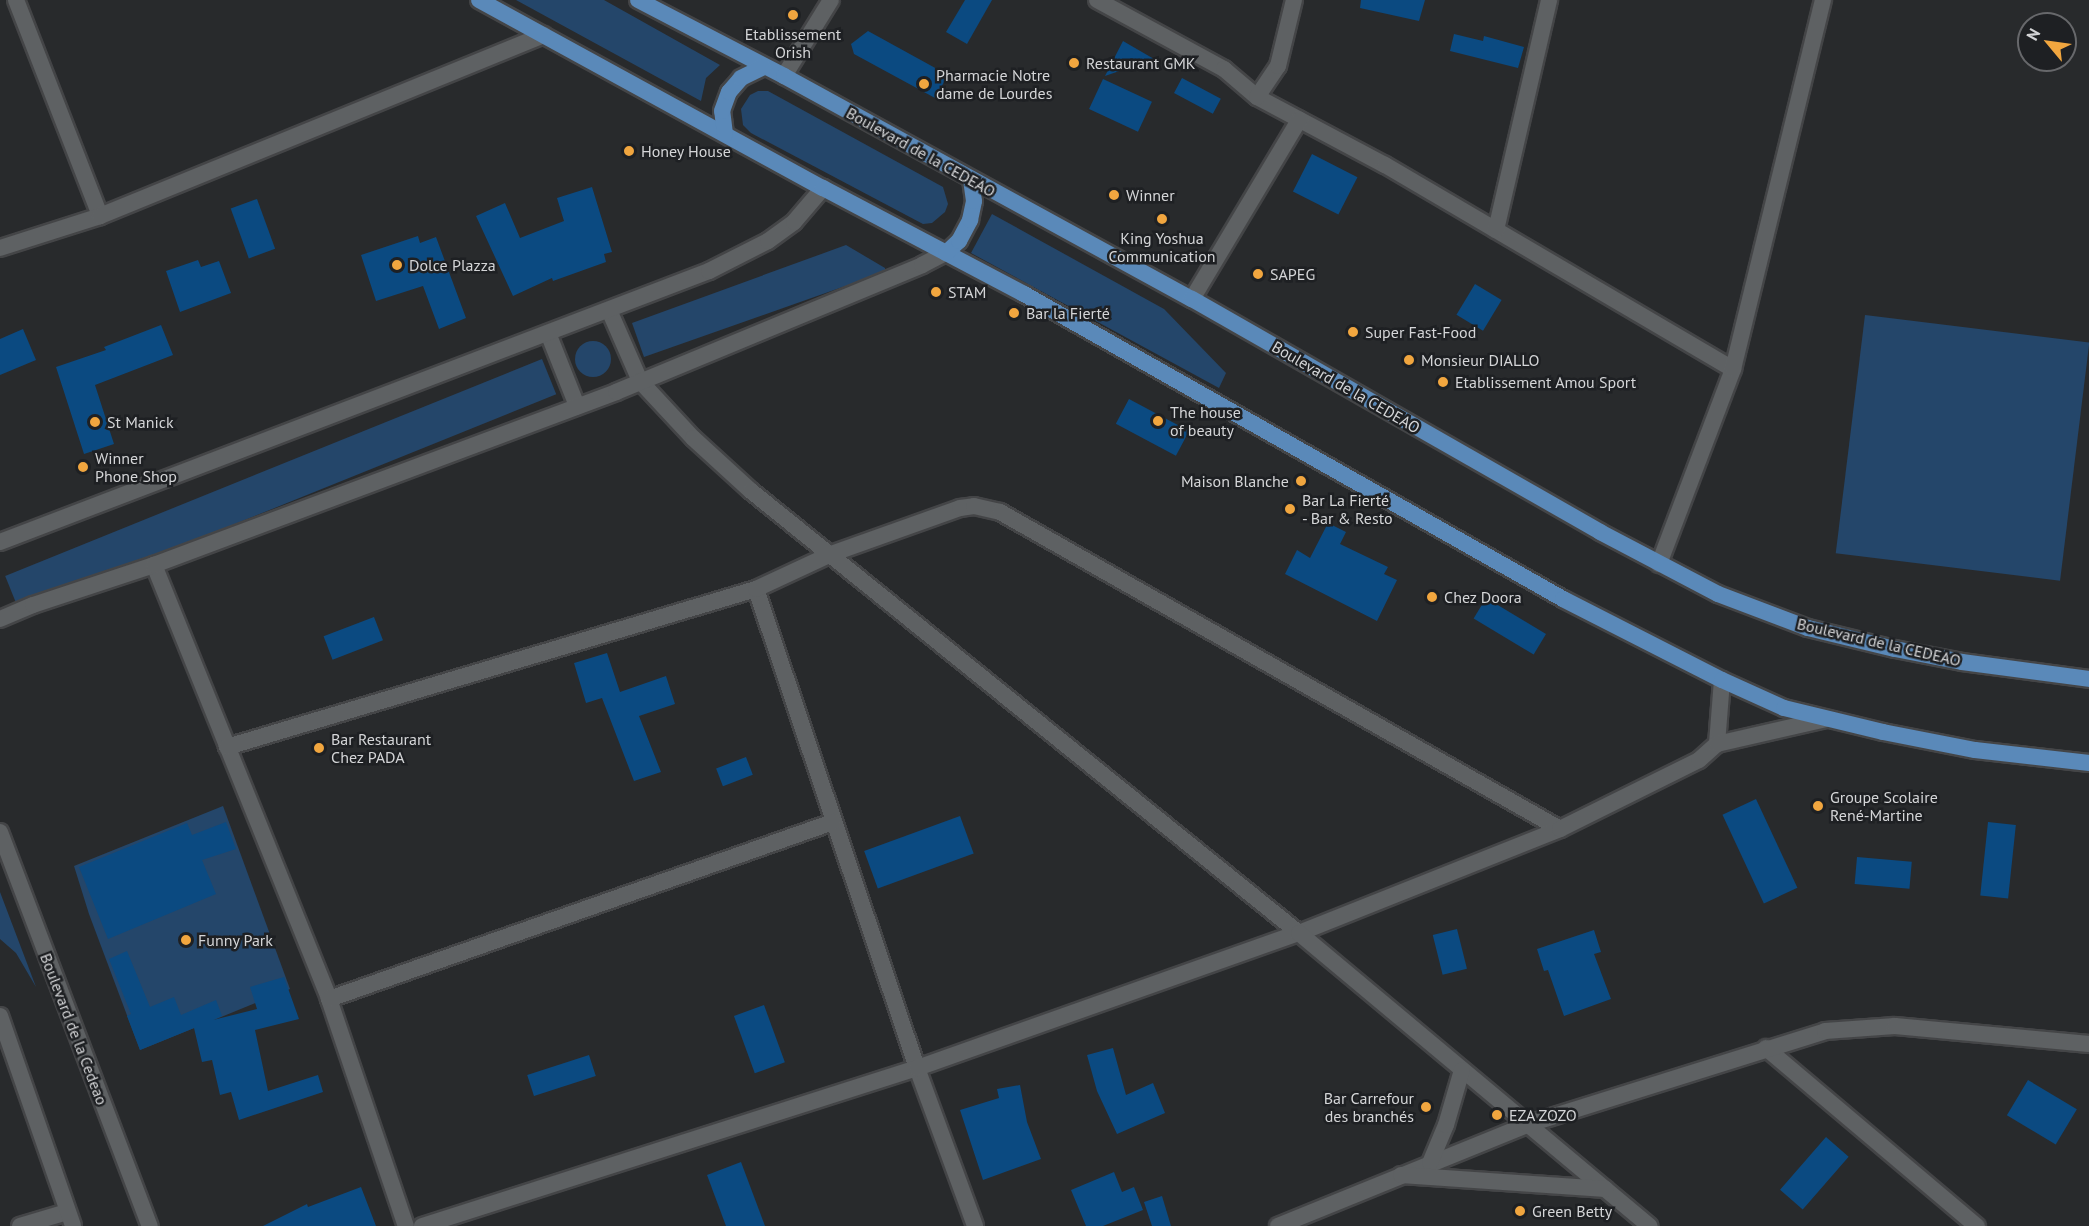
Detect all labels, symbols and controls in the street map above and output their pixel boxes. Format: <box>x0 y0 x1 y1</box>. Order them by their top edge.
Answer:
marker: Etablissement Orish <box>786 8 800 22</box>
north arrow <box>2017 12 2077 72</box>
place label: Etablissement Orish <box>745 24 841 62</box>
text: N <box>2022 25 2044 44</box>
place label: Restaurant GMK <box>1086 53 1196 73</box>
marker: Restaurant GMK <box>1067 56 1081 70</box>
place label: Pharmacie Notre dame de Lourdes <box>936 65 1052 103</box>
marker: Pharmacie Notre dame de Lourdes <box>917 77 931 91</box>
street label: Boulevard de la CEDEAO <box>843 103 999 201</box>
place label: Honey House <box>641 141 731 161</box>
marker: Honey House <box>622 144 636 158</box>
place label: Winner <box>1126 185 1175 205</box>
marker: Winner <box>1107 188 1121 202</box>
marker: King Yoshua Communication <box>1155 212 1169 226</box>
place label: King Yoshua Communication <box>1109 228 1215 266</box>
place label: Dolce Plazza <box>409 255 496 275</box>
marker: Dolce Plazza <box>390 258 404 272</box>
place label: SAPEG <box>1270 264 1315 284</box>
marker: SAPEG <box>1251 267 1265 281</box>
place label: STAM <box>948 282 986 302</box>
marker: STAM <box>929 285 943 299</box>
place label: Bar la Fierté <box>1026 303 1110 323</box>
marker: Bar la Fierté <box>1007 306 1021 320</box>
place label: Super Fast-Food <box>1365 322 1476 342</box>
marker: Super Fast-Food <box>1346 325 1360 339</box>
street label: Boulevard de la CEDEAO <box>1269 337 1423 437</box>
place label: Monsieur DIALLO <box>1421 350 1539 370</box>
marker: Monsieur DIALLO <box>1402 353 1416 367</box>
place label: Etablissement Amou Sport <box>1455 372 1637 392</box>
marker: Etablissement Amou Sport <box>1436 375 1450 389</box>
place label: The house of beauty <box>1170 402 1241 440</box>
place label: St Manick <box>107 412 174 432</box>
marker: The house of beauty <box>1151 414 1165 428</box>
marker: St Manick <box>88 415 102 429</box>
place label: Winner Phone Shop <box>95 448 177 486</box>
marker: Winner Phone Shop <box>76 460 90 474</box>
place label: Maison Blanche <box>1181 471 1289 491</box>
marker: Maison Blanche <box>1294 474 1308 488</box>
place label: Bar La Fierté - Bar & Resto <box>1302 490 1394 528</box>
marker: Bar La Fierté - Bar & Resto <box>1283 502 1297 516</box>
place label: Chez Doora <box>1444 587 1522 607</box>
marker: Chez Doora <box>1425 590 1439 604</box>
street label: Boulevard de la CEDEAO <box>1795 614 1963 670</box>
place label: Bar Restaurant Chez PADA <box>331 729 431 767</box>
marker: Bar Restaurant Chez PADA <box>312 741 326 755</box>
place label: Groupe Scolaire René-Martine <box>1830 787 1938 825</box>
marker: Groupe Scolaire René-Martine <box>1811 799 1825 813</box>
place label: Funny Park <box>198 930 274 950</box>
marker: Funny Park <box>179 933 193 947</box>
street label: Boulevard de la Cedeao <box>36 950 112 1108</box>
place label: Bar Carrefour des branchés <box>1324 1088 1414 1126</box>
marker: Bar Carrefour des branchés <box>1419 1100 1433 1114</box>
place label: EZA ZOZO <box>1509 1105 1578 1125</box>
marker: EZA ZOZO <box>1490 1108 1504 1122</box>
place label: Green Betty <box>1532 1201 1612 1221</box>
marker: Green Betty <box>1513 1204 1527 1218</box>

